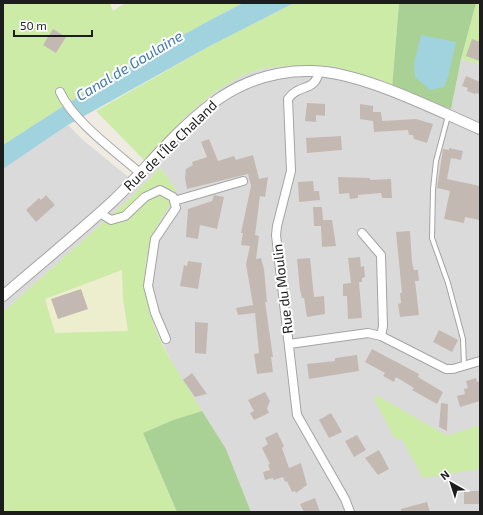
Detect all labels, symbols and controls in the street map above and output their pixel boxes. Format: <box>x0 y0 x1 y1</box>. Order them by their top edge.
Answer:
scale bar <box>14 12 92 38</box>
text: 50 m <box>20 18 47 32</box>
water label: Canal de Goulaine <box>72 26 186 104</box>
street label: Rue de l'Île Chaland <box>120 96 220 194</box>
street label: Rue du Moulin <box>268 243 296 335</box>
north arrow <box>431 463 471 503</box>
text: N <box>437 467 452 482</box>

